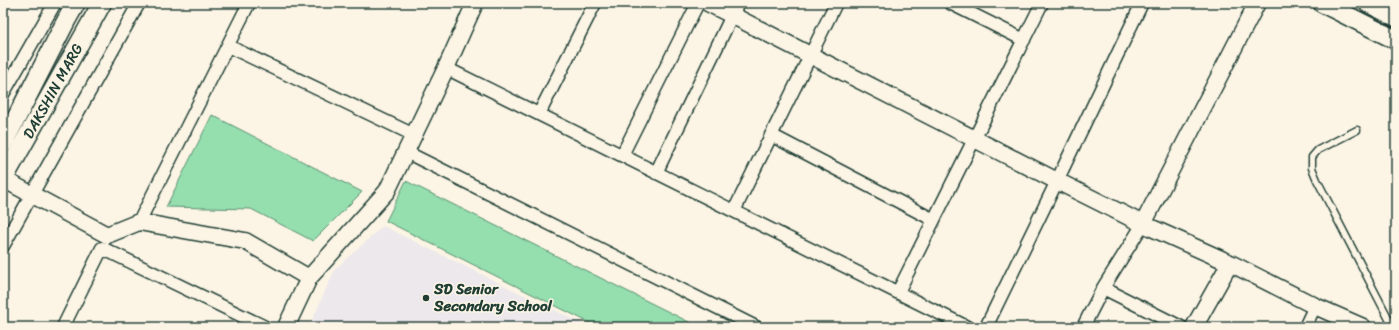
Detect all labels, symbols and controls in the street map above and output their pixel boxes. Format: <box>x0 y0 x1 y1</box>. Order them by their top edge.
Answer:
street label: DAKSHIN MARG <box>16 38 90 144</box>
place label: SD Senior Secondary School <box>433 276 553 319</box>
marker: SD Senior Secondary School <box>421 293 431 303</box>

